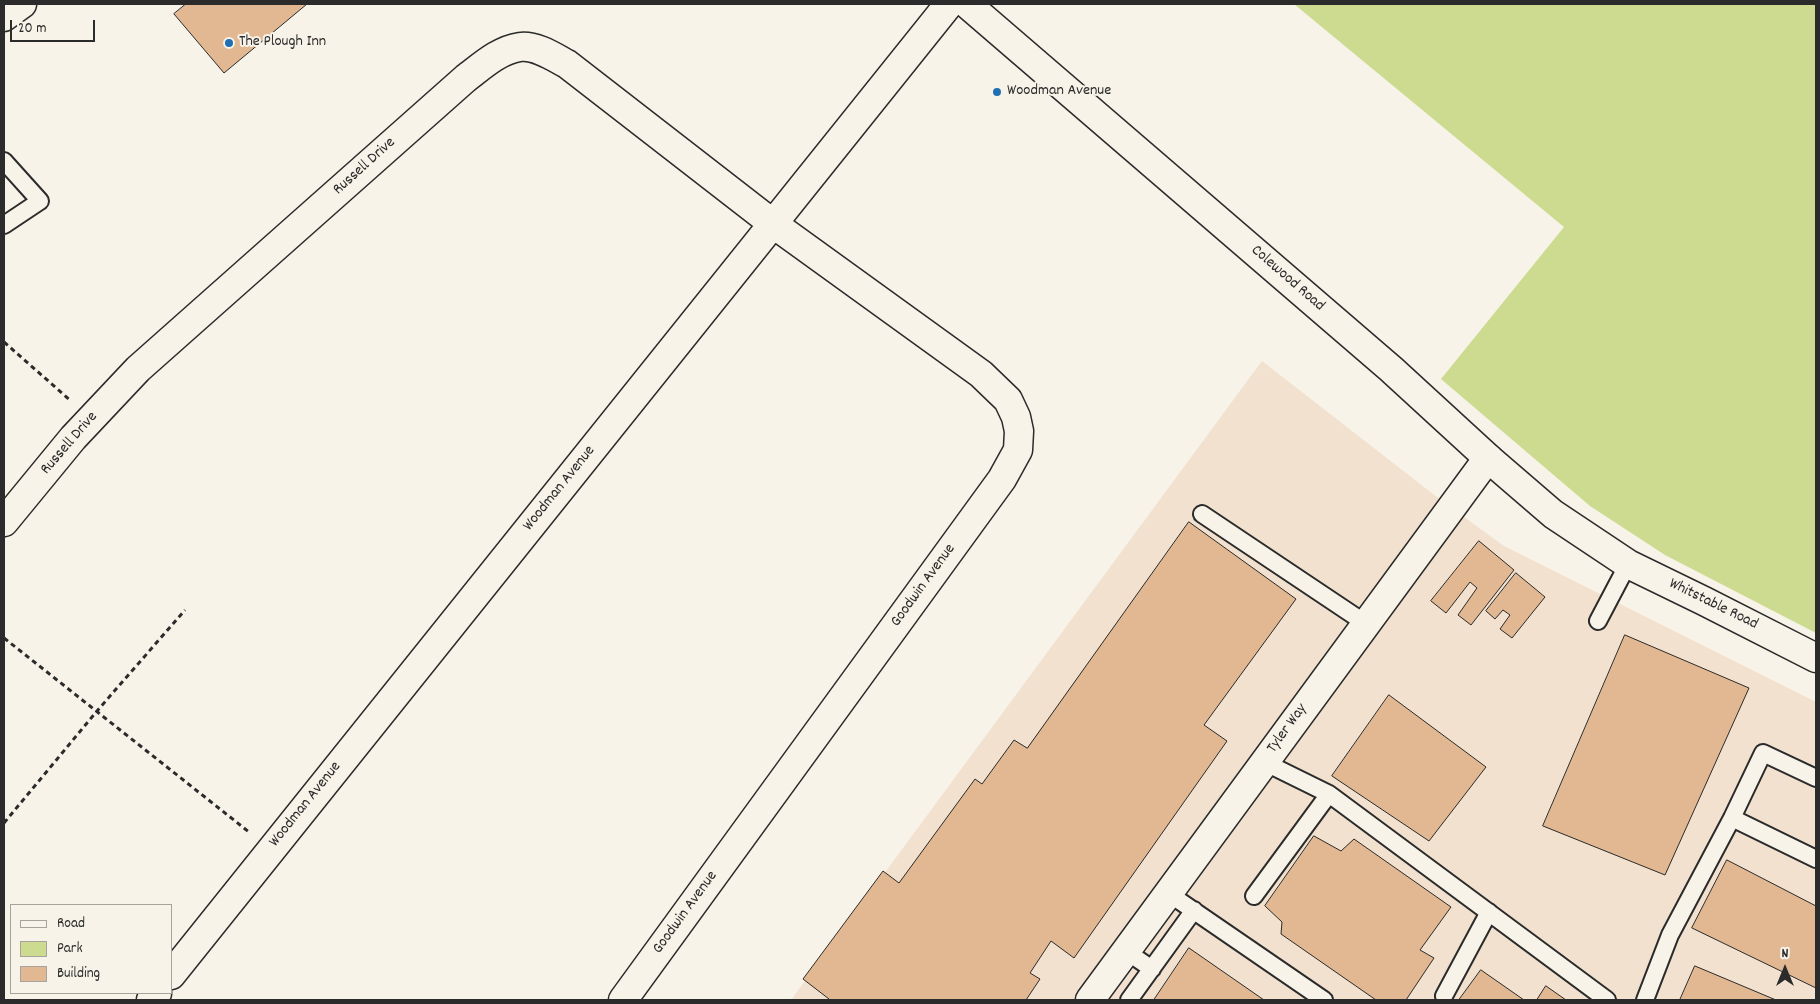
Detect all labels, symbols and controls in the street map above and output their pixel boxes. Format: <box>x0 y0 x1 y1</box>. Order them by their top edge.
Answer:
scale bar <box>12 10 98 42</box>
text: 20 m <box>18 18 46 40</box>
place label: The Plough Inn <box>239 33 326 53</box>
marker: The Plough Inn <box>223 37 235 49</box>
place label: Woodman Avenue <box>1007 82 1111 102</box>
marker: Woodman Avenue <box>991 86 1003 98</box>
street label: Russell Drive <box>330 134 400 200</box>
street label: Colewood Road <box>1246 242 1328 316</box>
street label: Russell Drive <box>37 409 103 479</box>
street label: Woodman Avenue <box>520 442 600 536</box>
street label: Goodwin Avenue <box>887 541 961 631</box>
street label: Whitstable Road <box>1665 575 1761 635</box>
street label: Tyler Way <box>1264 701 1312 757</box>
street label: Woodman Avenue <box>266 758 346 852</box>
street label: Goodwin Avenue <box>649 868 723 958</box>
legend <box>10 904 172 994</box>
text: Road <box>57 913 85 935</box>
text: Park <box>57 938 83 960</box>
north arrow <box>1760 944 1810 994</box>
text: N <box>1782 944 1788 964</box>
text: Building <box>57 963 100 985</box>

